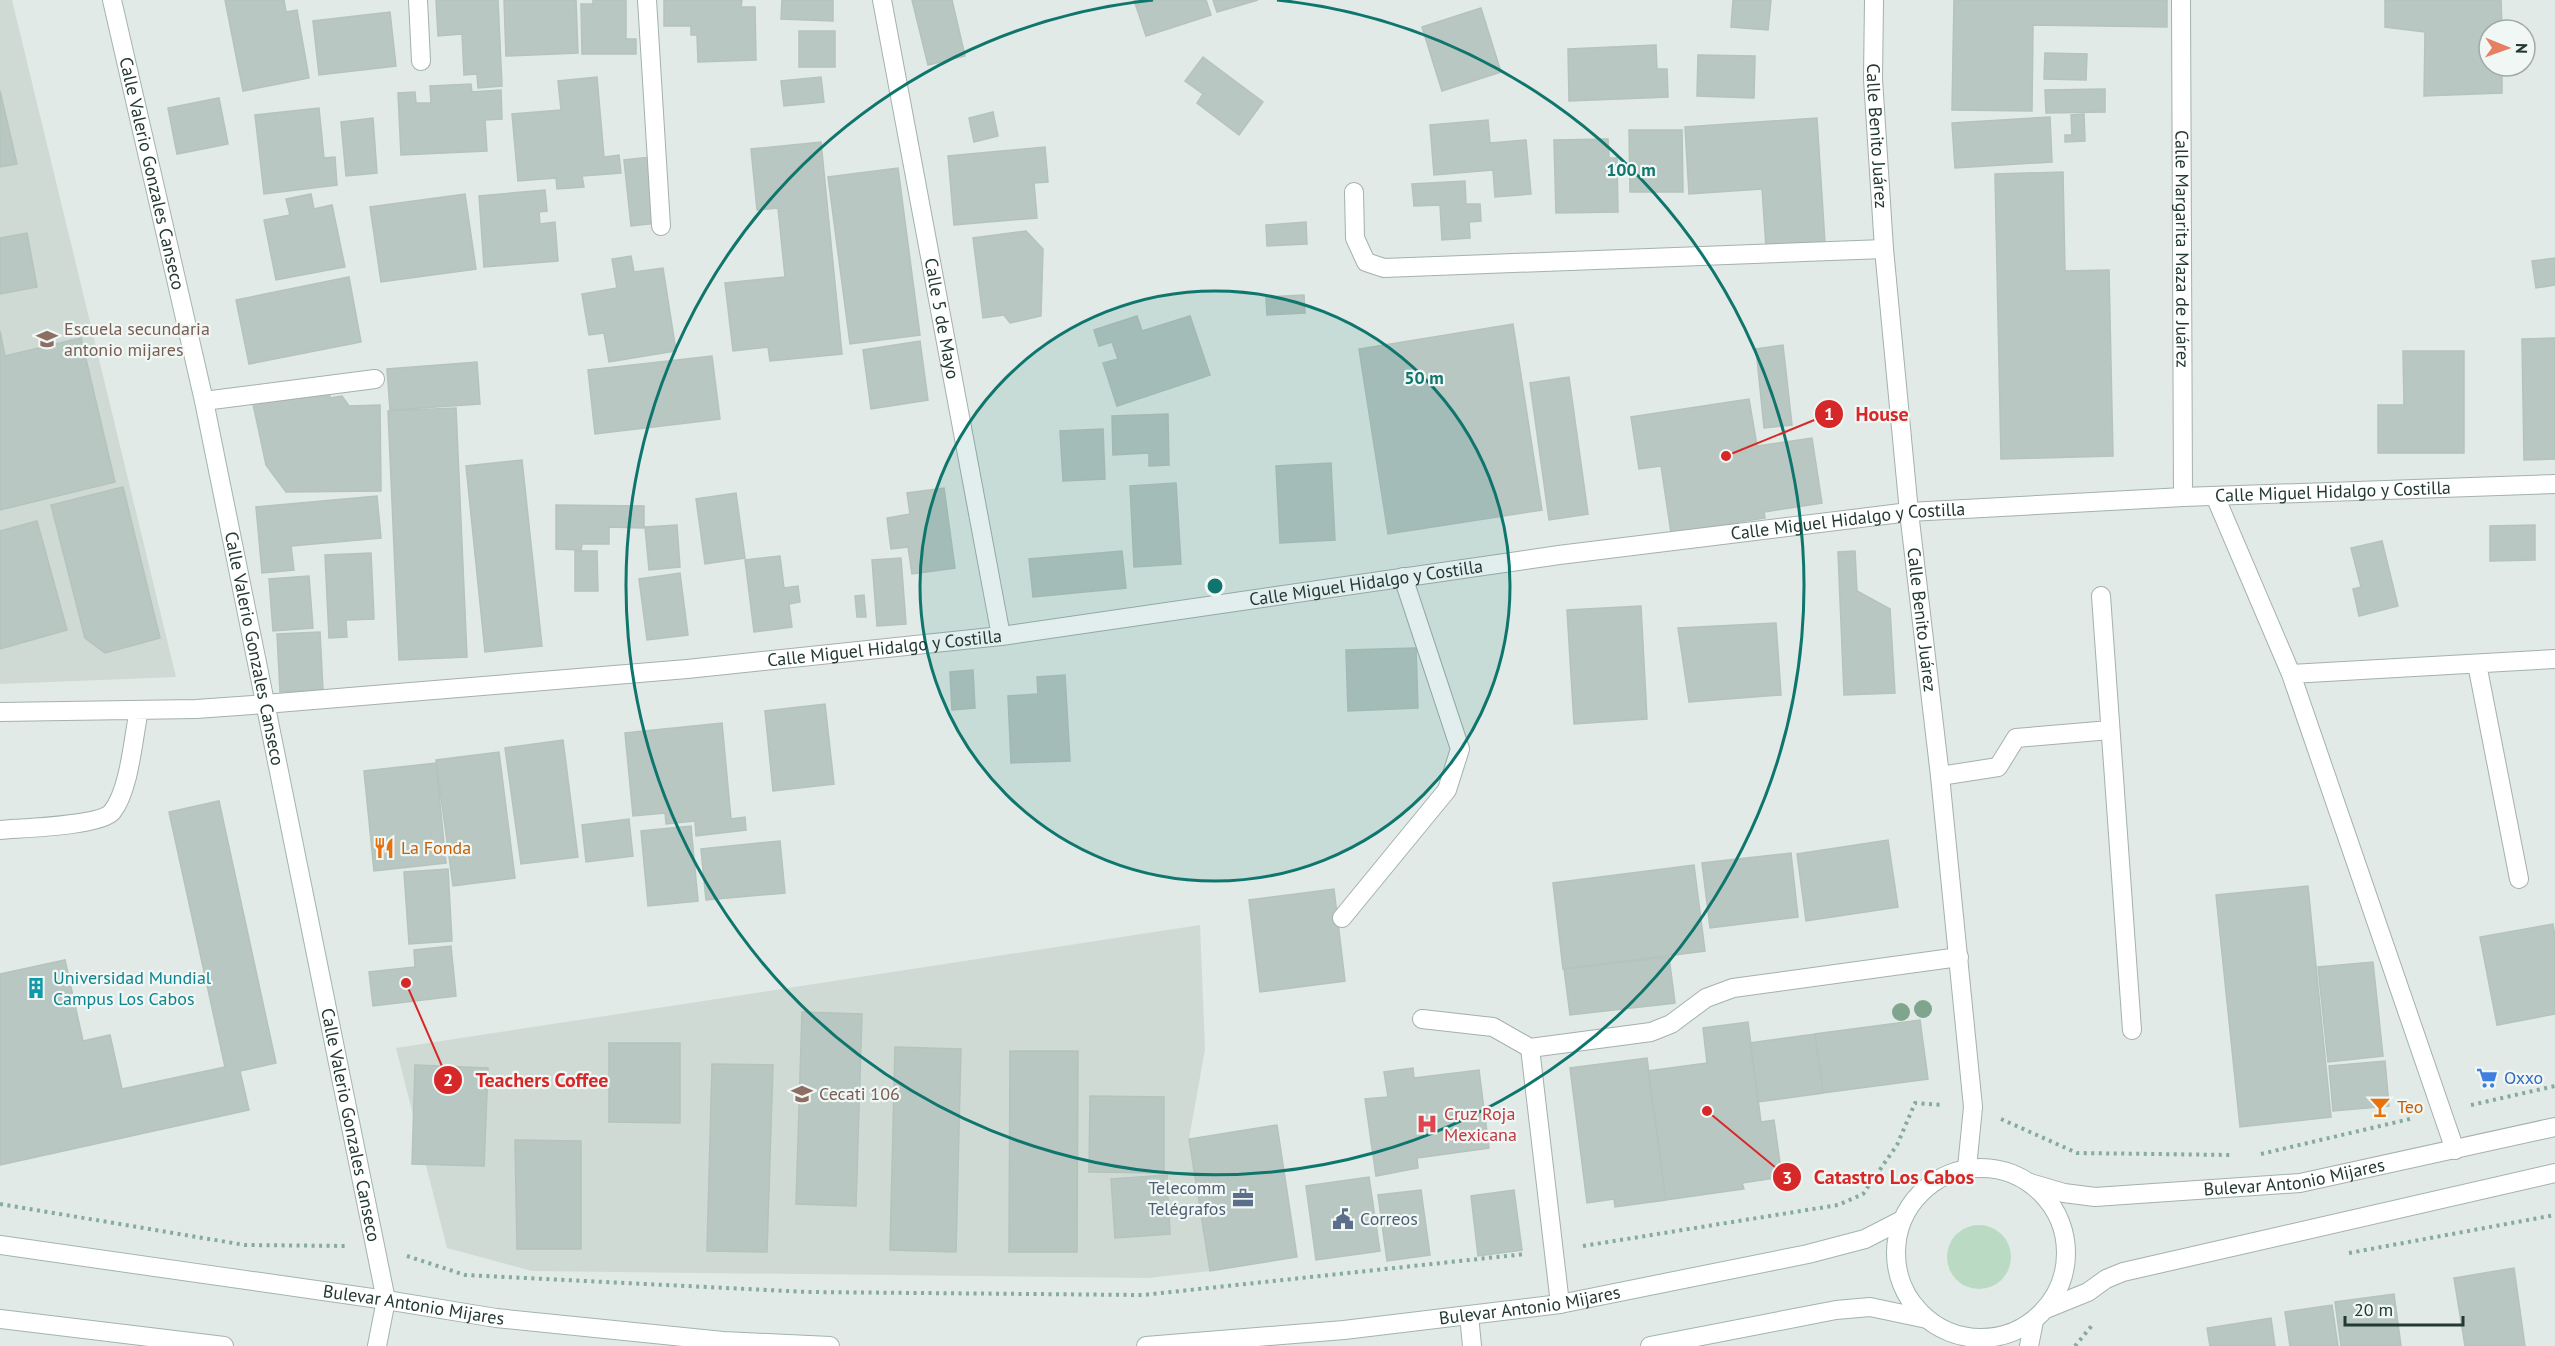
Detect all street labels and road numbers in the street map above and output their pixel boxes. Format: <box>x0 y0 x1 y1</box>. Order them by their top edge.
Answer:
street label: Calle Valerio Gonzales Canseco <box>114 55 190 292</box>
street label: Calle Benito Juárez <box>1862 63 1893 209</box>
street label: Calle Margarita Maza de Juárez <box>2171 130 2194 368</box>
street label: Calle 5 de Mayo <box>919 256 965 381</box>
street label: Calle Miguel Hidalgo y Costilla <box>2215 476 2451 507</box>
street label: Calle Miguel Hidalgo y Costilla <box>1729 497 1966 545</box>
street label: Calle Valerio Gonzales Canseco <box>220 530 289 767</box>
street label: Calle Benito Juárez <box>1902 546 1942 693</box>
street label: Calle Miguel Hidalgo y Costilla <box>1248 554 1484 611</box>
street label: Calle Miguel Hidalgo y Costilla <box>766 624 1003 672</box>
street label: Calle Valerio Gonzales Canseco <box>316 1006 386 1244</box>
street label: Bulevar Antonio Mijares <box>2203 1153 2387 1201</box>
street label: Bulevar Antonio Mijares <box>322 1279 505 1330</box>
street label: Bulevar Antonio Mijares <box>1438 1280 1622 1329</box>

